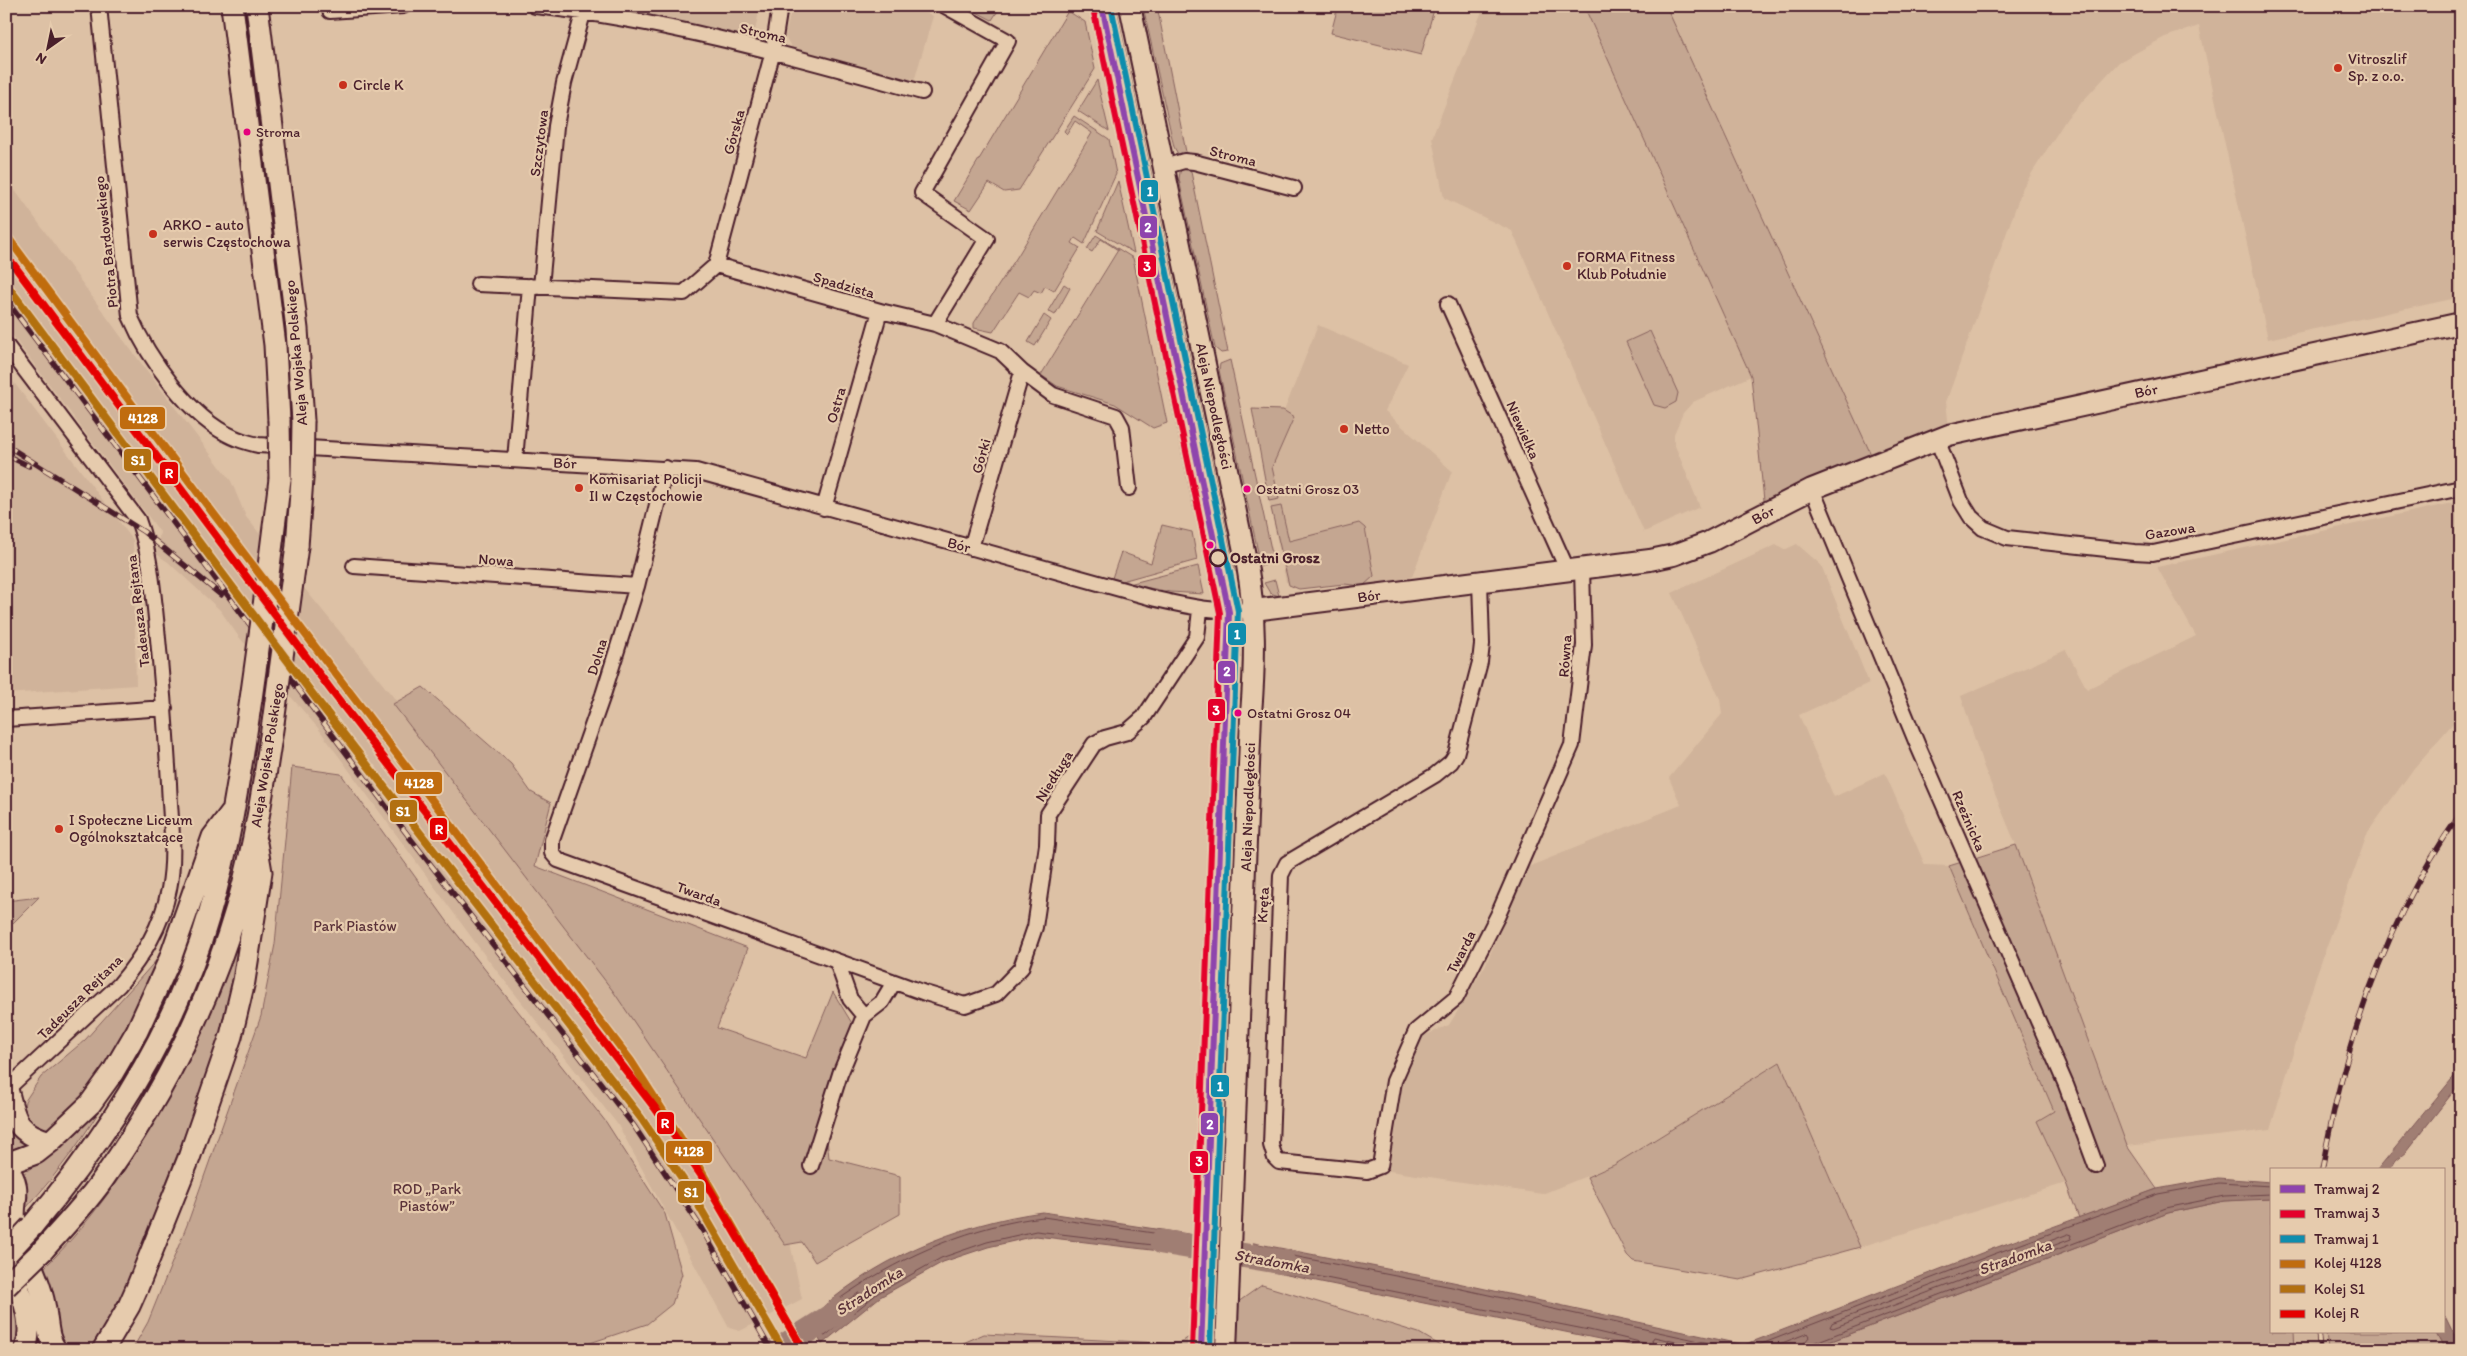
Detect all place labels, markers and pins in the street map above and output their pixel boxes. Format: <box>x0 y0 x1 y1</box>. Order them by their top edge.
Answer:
place label: Vitroszlif Sp. z o.o. <box>2348 50 2407 85</box>
marker: Vitroszlif Sp. z o.o. <box>2332 62 2344 74</box>
place label: Circle K <box>353 76 404 94</box>
marker: Circle K <box>337 79 349 91</box>
place label: Stroma <box>256 124 300 141</box>
marker: Stroma <box>242 127 252 137</box>
place label: ARKO - auto serwis Częstochowa <box>163 216 291 251</box>
marker: ARKO - auto serwis Częstochowa <box>147 228 159 240</box>
place label: FORMA Fitness Klub Południe <box>1577 248 1675 283</box>
marker: FORMA Fitness Klub Południe <box>1561 260 1573 272</box>
place label: Netto <box>1354 420 1390 438</box>
marker: Netto <box>1338 423 1350 435</box>
place label: Komisariat Policji II w Częstochowie <box>589 470 703 505</box>
place label: Ostatni Grosz 03 <box>1256 481 1359 498</box>
marker: Komisariat Policji II w Częstochowie <box>573 482 585 494</box>
marker: Ostatni Grosz 03 <box>1242 484 1252 494</box>
unlabelled marker <box>1205 540 1215 550</box>
marker: Ostatni Grosz <box>1209 549 1227 567</box>
place label: Ostatni Grosz <box>1230 549 1321 567</box>
place label: Ostatni Grosz 04 <box>1247 705 1351 722</box>
marker: Ostatni Grosz 04 <box>1233 708 1243 718</box>
place label: I Społeczne Liceum Ogólnokształcące <box>69 811 193 846</box>
marker: I Społeczne Liceum Ogólnokształcące <box>53 823 65 835</box>

